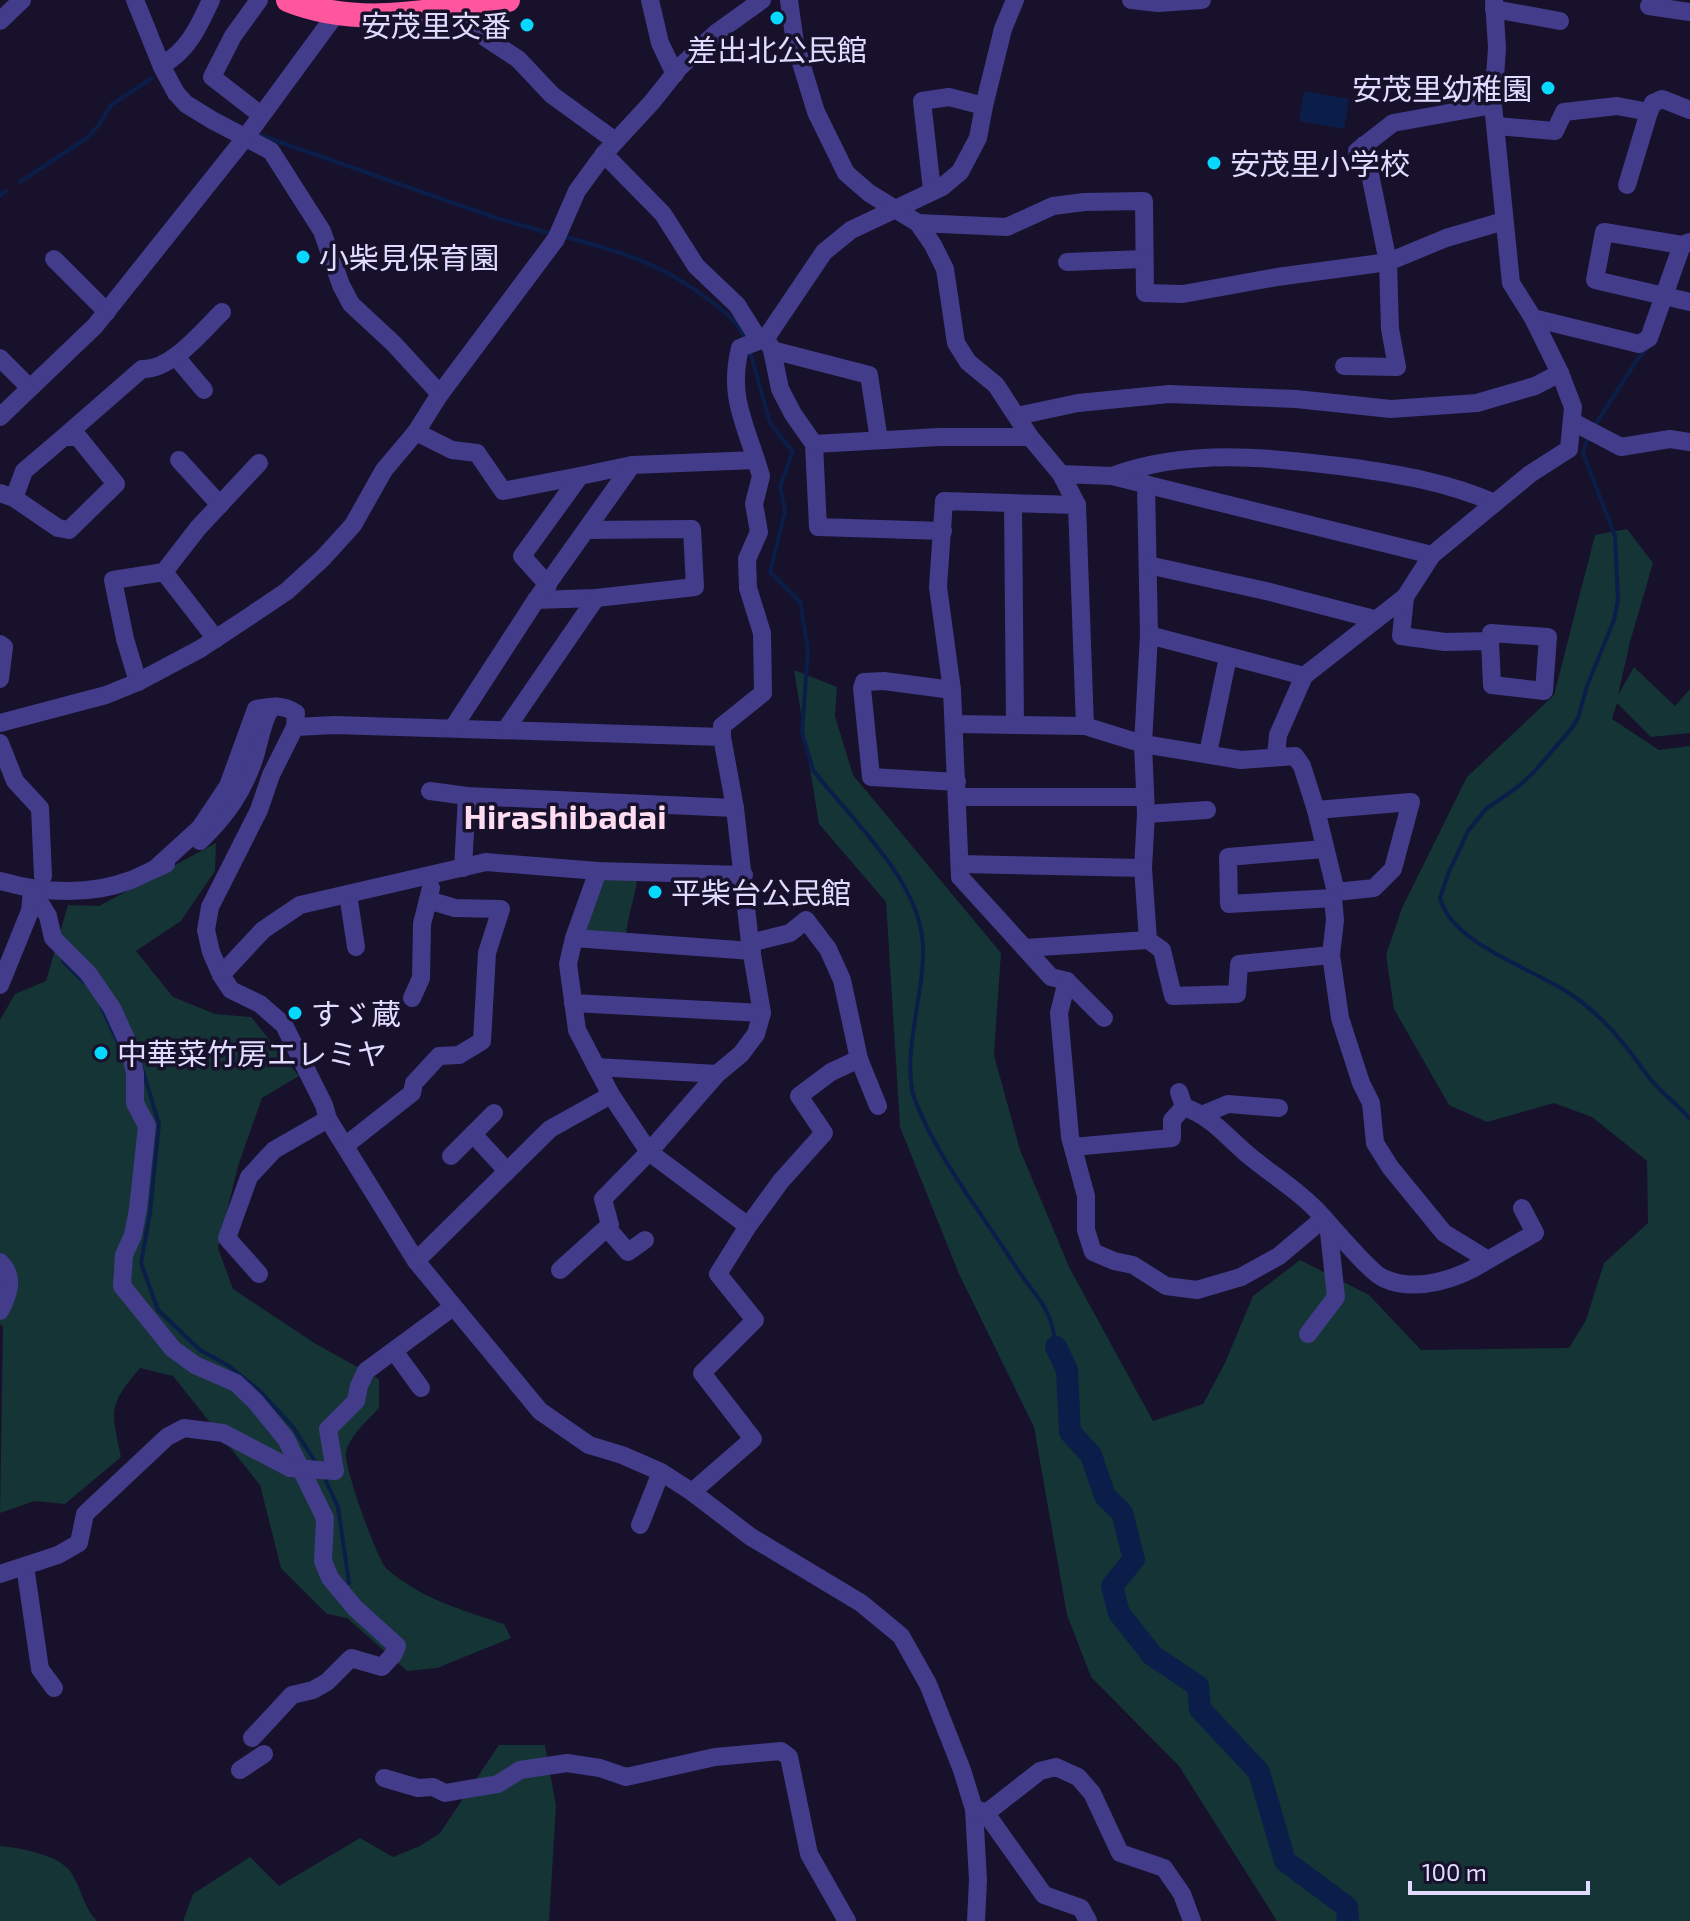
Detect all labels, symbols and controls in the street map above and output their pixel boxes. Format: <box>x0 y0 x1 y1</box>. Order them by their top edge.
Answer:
place label: 安茂里交番 <box>361 7 511 43</box>
marker: 差出北公民館 <box>768 9 786 27</box>
marker: 安茂里交番 <box>518 16 536 34</box>
place label: 差出北公民館 <box>687 31 867 67</box>
place label: 安茂里幼稚園 <box>1352 70 1532 106</box>
marker: 安茂里幼稚園 <box>1539 79 1557 97</box>
place label: 安茂里小学校 <box>1230 145 1410 181</box>
marker: 安茂里小学校 <box>1205 154 1223 172</box>
place label: 小柴見保育園 <box>319 239 499 275</box>
marker: 小柴見保育園 <box>294 248 312 266</box>
district label: Hirashibadai <box>463 795 667 836</box>
place label: 平柴台公民館 <box>671 874 851 910</box>
marker: 平柴台公民館 <box>646 883 664 901</box>
place label: すゞ蔵 <box>311 995 401 1031</box>
marker: すゞ蔵 <box>286 1004 304 1022</box>
place label: 中華菜竹房エレミヤ <box>117 1035 387 1071</box>
marker: 中華菜竹房エレミヤ <box>92 1044 110 1062</box>
scale bar <box>1410 1845 1588 1895</box>
text: 100 m <box>1422 1857 1487 1886</box>

